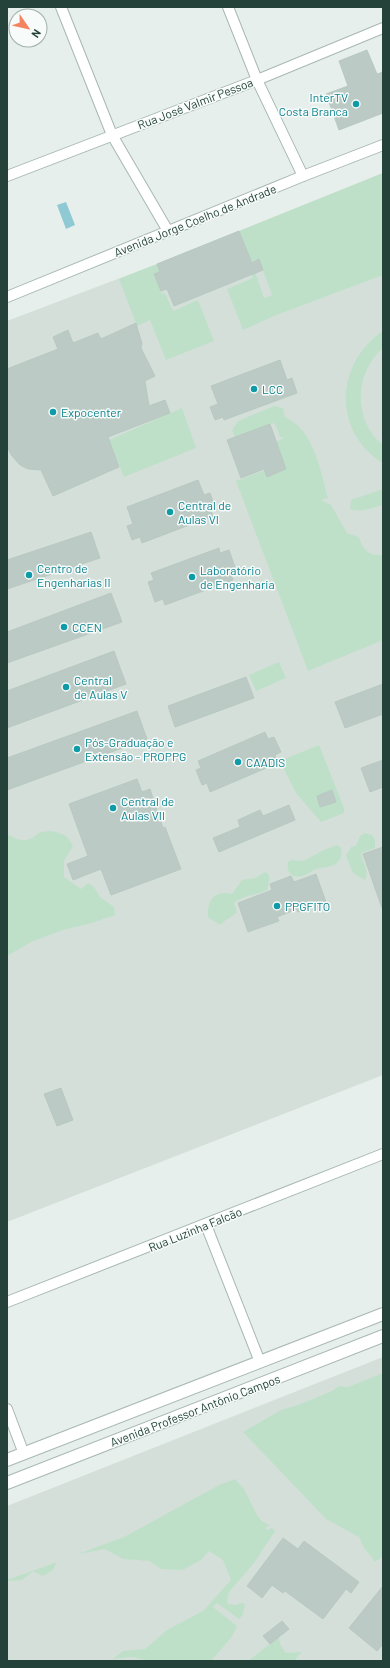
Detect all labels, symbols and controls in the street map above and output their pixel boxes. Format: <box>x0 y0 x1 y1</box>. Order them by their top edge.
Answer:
north arrow <box>8 8 48 48</box>
text: N <box>29 27 44 41</box>
street label: Rua José Valmir Pessoa <box>135 74 255 132</box>
place label: InterTV Costa Branca <box>279 90 348 118</box>
marker: InterTV Costa Branca <box>351 99 361 109</box>
street label: Avenida Jorge Coelho de Andrade <box>112 181 278 259</box>
place label: LCC <box>262 382 283 396</box>
marker: LCC <box>249 384 259 394</box>
place label: Expocenter <box>61 405 122 419</box>
marker: Expocenter <box>48 407 58 417</box>
place label: Central de Aulas VI <box>178 498 231 526</box>
marker: Central de Aulas VI <box>165 507 175 517</box>
place label: Centro de Engenharias II <box>37 561 111 589</box>
place label: Laboratório de Engenharia <box>200 563 275 591</box>
marker: Centro de Engenharias II <box>24 570 34 580</box>
marker: Laboratório de Engenharia <box>187 572 197 582</box>
place label: CCEN <box>72 620 102 634</box>
marker: CCEN <box>59 622 69 632</box>
place label: Central de Aulas V <box>74 673 127 701</box>
marker: Central de Aulas V <box>61 682 71 692</box>
place label: Pós-Graduação e Extensão - PROPPG <box>85 735 186 763</box>
marker: Pós-Graduação e Extensão - PROPPG <box>72 744 82 754</box>
place label: CAADIS <box>246 755 285 769</box>
marker: CAADIS <box>233 757 243 767</box>
place label: Central de Aulas VII <box>121 794 174 822</box>
marker: Central de Aulas VII <box>108 803 118 813</box>
place label: PPGFITO <box>285 899 330 913</box>
marker: PPGFITO <box>272 901 282 911</box>
street label: Rua Luzinha Falcão <box>146 1204 244 1254</box>
street label: Avenida Professor Antônio Campos <box>108 1371 282 1449</box>

